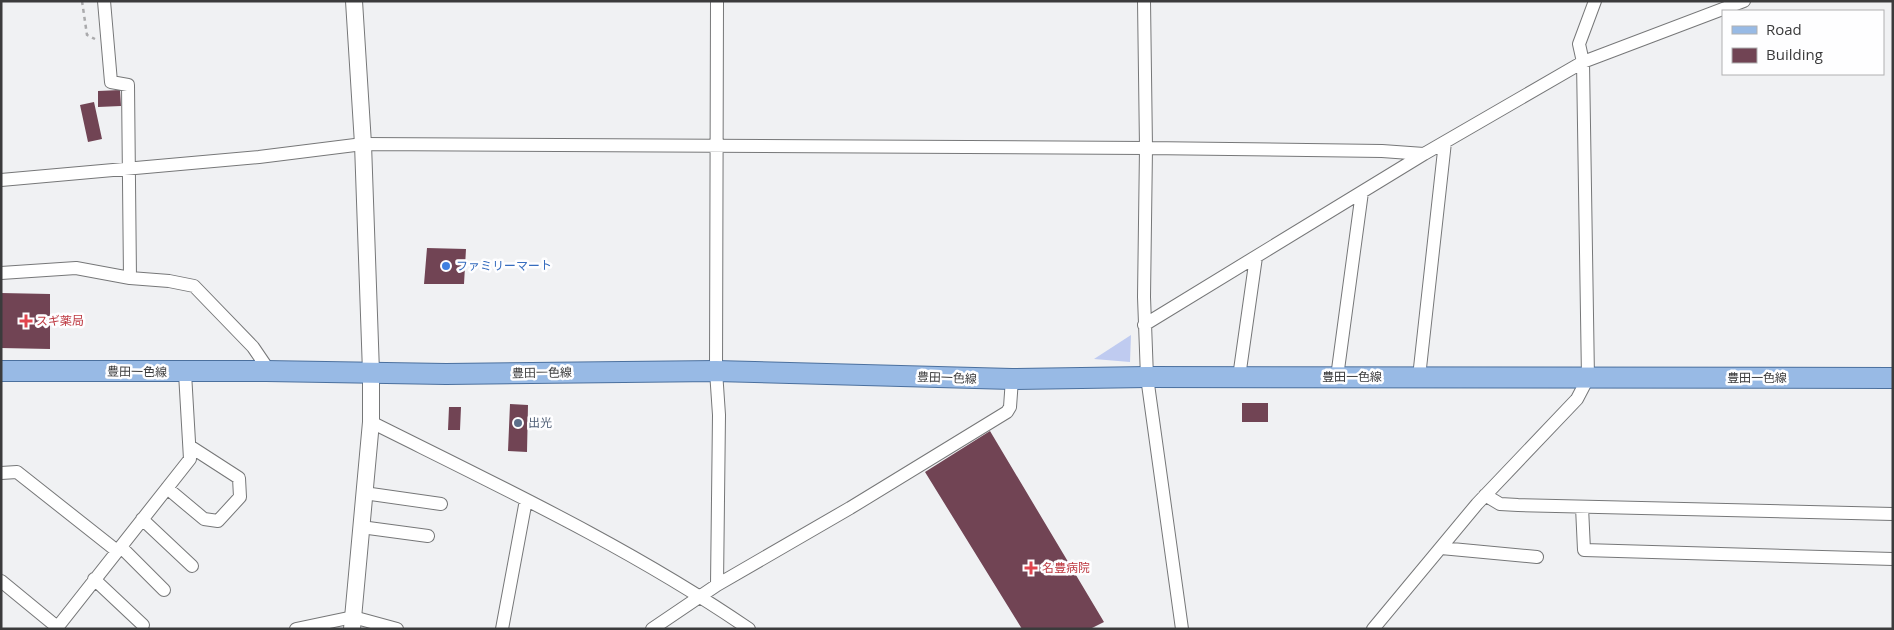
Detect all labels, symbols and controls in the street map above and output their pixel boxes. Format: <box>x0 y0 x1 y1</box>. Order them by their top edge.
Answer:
legend <box>1722 10 1884 75</box>
text: Road <box>1766 19 1802 39</box>
text: Building <box>1766 44 1823 64</box>
place label: ファミリーマート <box>456 257 552 274</box>
marker: ファミリーマート <box>440 260 452 272</box>
place label: スギ薬局 <box>36 312 84 329</box>
marker: スギ薬局 <box>20 315 32 327</box>
street label: 豊田一色線 <box>107 362 167 381</box>
street label: 豊田一色線 <box>512 363 572 382</box>
street label: 豊田一色線 <box>917 368 977 387</box>
street label: 豊田一色線 <box>1322 368 1382 385</box>
street label: 豊田一色線 <box>1727 369 1787 386</box>
place label: 出光 <box>528 414 552 431</box>
marker: 出光 <box>512 417 524 429</box>
place label: 名豊病院 <box>1042 559 1090 576</box>
marker: 名豊病院 <box>1024 561 1038 575</box>

